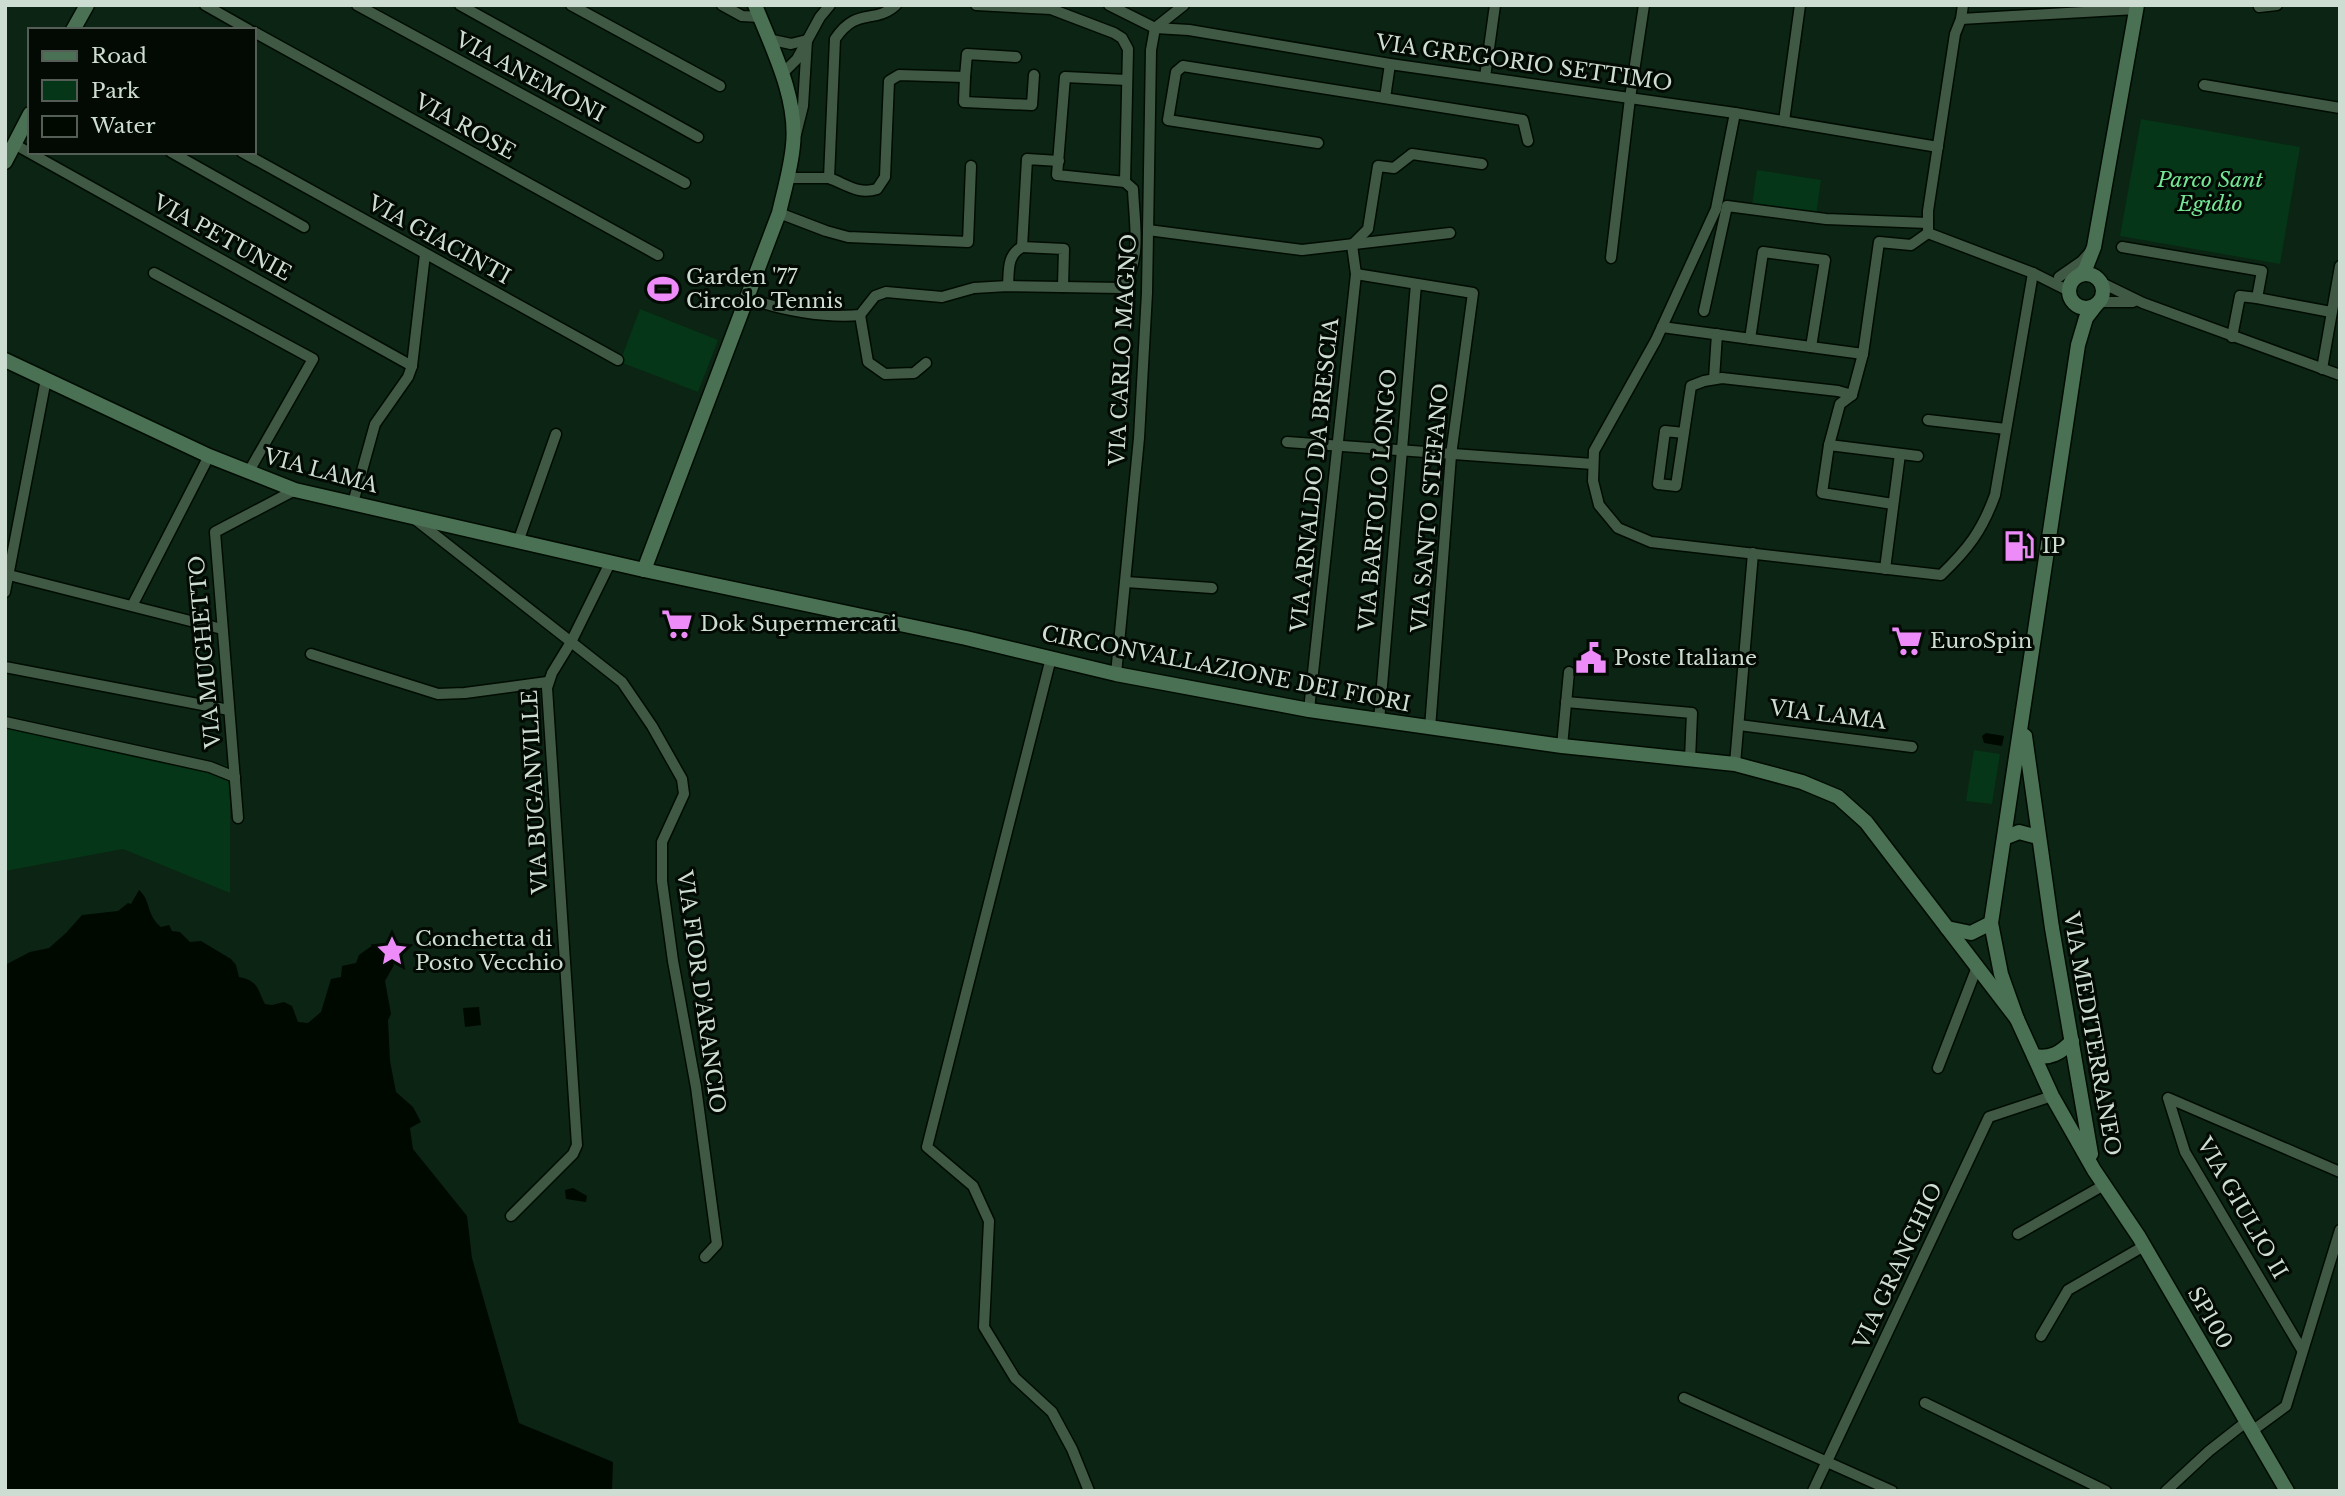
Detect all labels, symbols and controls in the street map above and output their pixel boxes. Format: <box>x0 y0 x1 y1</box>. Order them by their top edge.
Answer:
street label: VIA ANEMONI <box>450 26 609 127</box>
legend <box>28 28 256 154</box>
street label: VIA GREGORIO SETTIMO <box>1373 29 1674 97</box>
text: Road <box>91 43 147 69</box>
text: Park <box>91 78 140 104</box>
street label: VIA ROSE <box>409 88 520 165</box>
text: Water <box>90 113 155 139</box>
park label: Parco Sant Egidio <box>2156 167 2263 217</box>
street label: VIA PETUNIE <box>147 189 296 287</box>
street label: VIA GIACINTI <box>362 190 515 290</box>
street label: VIA CARLO MAGNO <box>1104 233 1142 468</box>
place label: Garden '77 Circolo Tennis <box>686 264 843 314</box>
sports icon: Garden '77 Circolo Tennis <box>646 272 680 306</box>
street label: VIA ARNALDO DA BRESCIA <box>1285 316 1345 634</box>
street label: VIA BARTOLO LONGO <box>1353 368 1402 633</box>
street label: VIA SANTO STEFANO <box>1406 382 1454 635</box>
street label: VIA LAMA <box>260 443 382 499</box>
fuel station icon: IP <box>2002 529 2036 563</box>
place label: IP <box>2042 533 2065 559</box>
street label: VIA MUGHETTO <box>184 554 226 751</box>
supermarket icon: Dok Supermercati <box>660 607 694 641</box>
place label: Dok Supermercati <box>700 611 897 637</box>
street label: CIRCONVALLAZIONE DEI FIORI <box>1039 620 1413 718</box>
supermarket icon: EuroSpin <box>1890 624 1924 658</box>
place label: EuroSpin <box>1930 628 2032 654</box>
public building icon: Poste Italiane <box>1574 641 1608 675</box>
place label: Poste Italiane <box>1614 645 1757 671</box>
street label: VIA BUGANVILLE <box>517 689 553 896</box>
street label: VIA LAMA <box>1767 695 1888 735</box>
street label: VIA FIOR D'ARANCIO <box>671 868 731 1115</box>
street label: VIA MEDITERRANEO <box>2058 909 2126 1158</box>
place label: Conchetta di Posto Vecchio <box>415 926 564 976</box>
place icon: Conchetta di Posto Vecchio <box>375 934 409 968</box>
street label: VIA GIULIO II <box>2191 1132 2293 1283</box>
street label: VIA GRANCHIO <box>1848 1179 1948 1354</box>
street label: SP100 <box>2182 1282 2238 1354</box>

